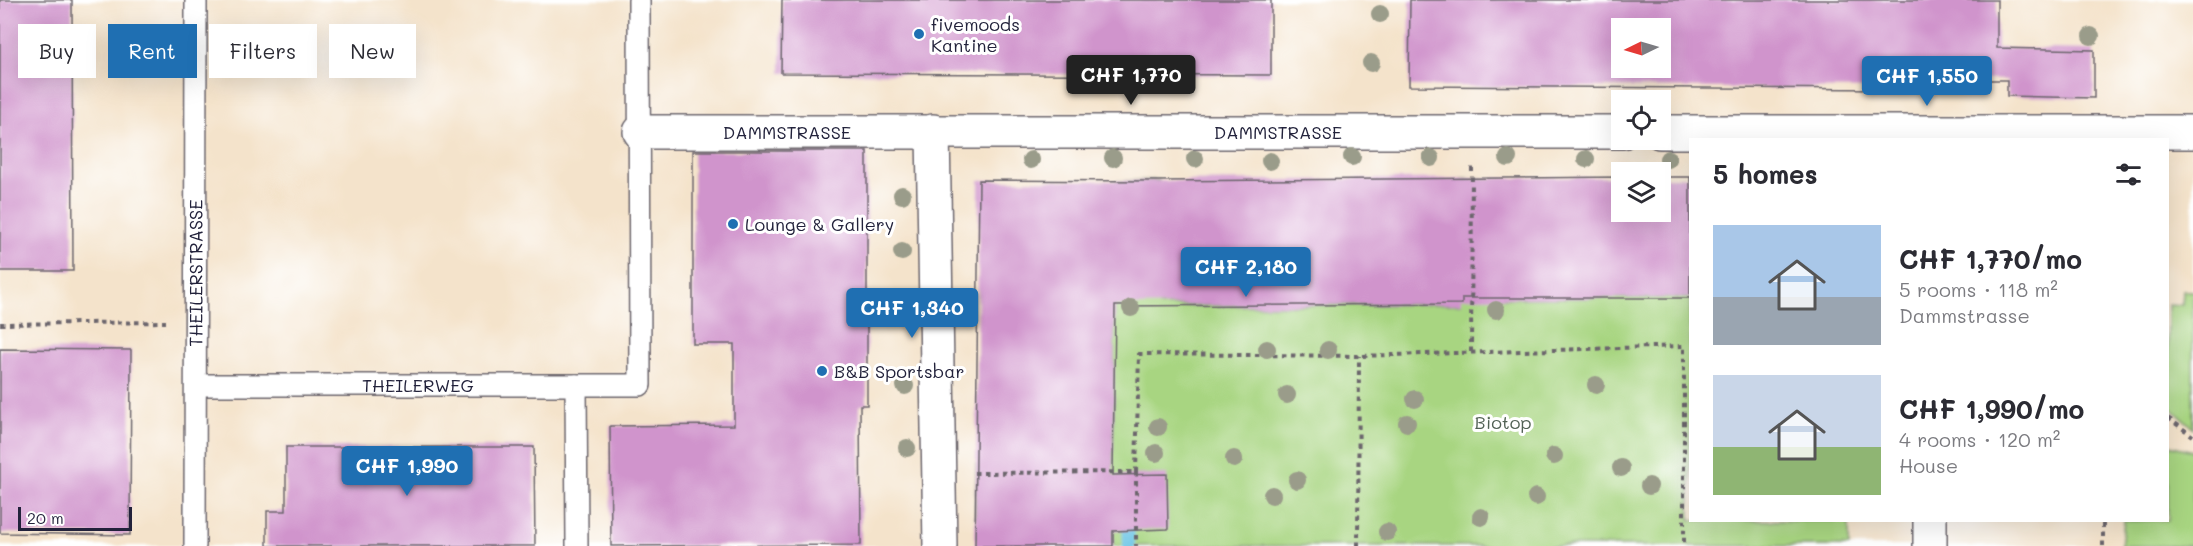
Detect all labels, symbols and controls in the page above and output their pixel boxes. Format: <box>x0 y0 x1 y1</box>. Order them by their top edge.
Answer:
place label: fivemoods Kantine <box>931 12 1020 57</box>
north arrow <box>1611 18 1671 78</box>
map controls <box>1611 18 1671 222</box>
chip: Buy <box>18 24 96 78</box>
chip: Rent <box>108 24 197 78</box>
chip: Filters <box>209 24 317 78</box>
chip: New <box>329 24 416 78</box>
marker: fivemoods Kantine <box>912 27 926 41</box>
pin: CHF 1,770 <box>1062 55 1200 106</box>
pin: CHF 1,550 <box>1858 56 1996 107</box>
text: CHF 1,770 <box>1080 61 1182 87</box>
text: CHF 1,550 <box>1876 62 1978 88</box>
button: locate <box>1611 90 1671 150</box>
street label: DAMMSTRASSE <box>723 120 851 144</box>
street label: DAMMSTRASSE <box>1214 120 1342 144</box>
text: 5 homes <box>1713 157 1818 191</box>
icon: filters <box>2112 158 2145 191</box>
button: layers <box>1611 162 1671 222</box>
street label: THEILERSTRASSE <box>183 199 208 347</box>
place label: Lounge & Gallery <box>745 212 894 236</box>
marker: Lounge & Gallery <box>726 217 740 231</box>
text: CHF 1,770/mo <box>1899 242 2082 276</box>
pin: CHF 2,180 <box>1177 247 1315 298</box>
icon: home <box>1761 249 1833 321</box>
text: CHF 2,180 <box>1195 253 1297 279</box>
text: 5 rooms · 118 m² <box>1899 276 2058 302</box>
pin: CHF 1,340 <box>843 288 981 339</box>
text: CHF 1,340 <box>860 294 964 320</box>
text: Dammstrasse <box>1899 302 2030 328</box>
place label: B&B Sportsbar <box>834 359 964 383</box>
marker: B&B Sportsbar <box>815 364 829 378</box>
street label: THEILERWEG <box>362 373 474 397</box>
text: CHF 1,990/mo <box>1899 392 2084 426</box>
icon: home <box>1761 399 1833 471</box>
park label: Biotop <box>1474 410 1532 434</box>
text: 4 rooms · 120 m² <box>1899 426 2060 452</box>
pin: CHF 1,990 <box>338 446 476 497</box>
text: CHF 1,990 <box>356 452 458 478</box>
text: House <box>1899 452 1958 478</box>
scale bar <box>18 504 132 532</box>
text: 20 m <box>27 507 64 528</box>

